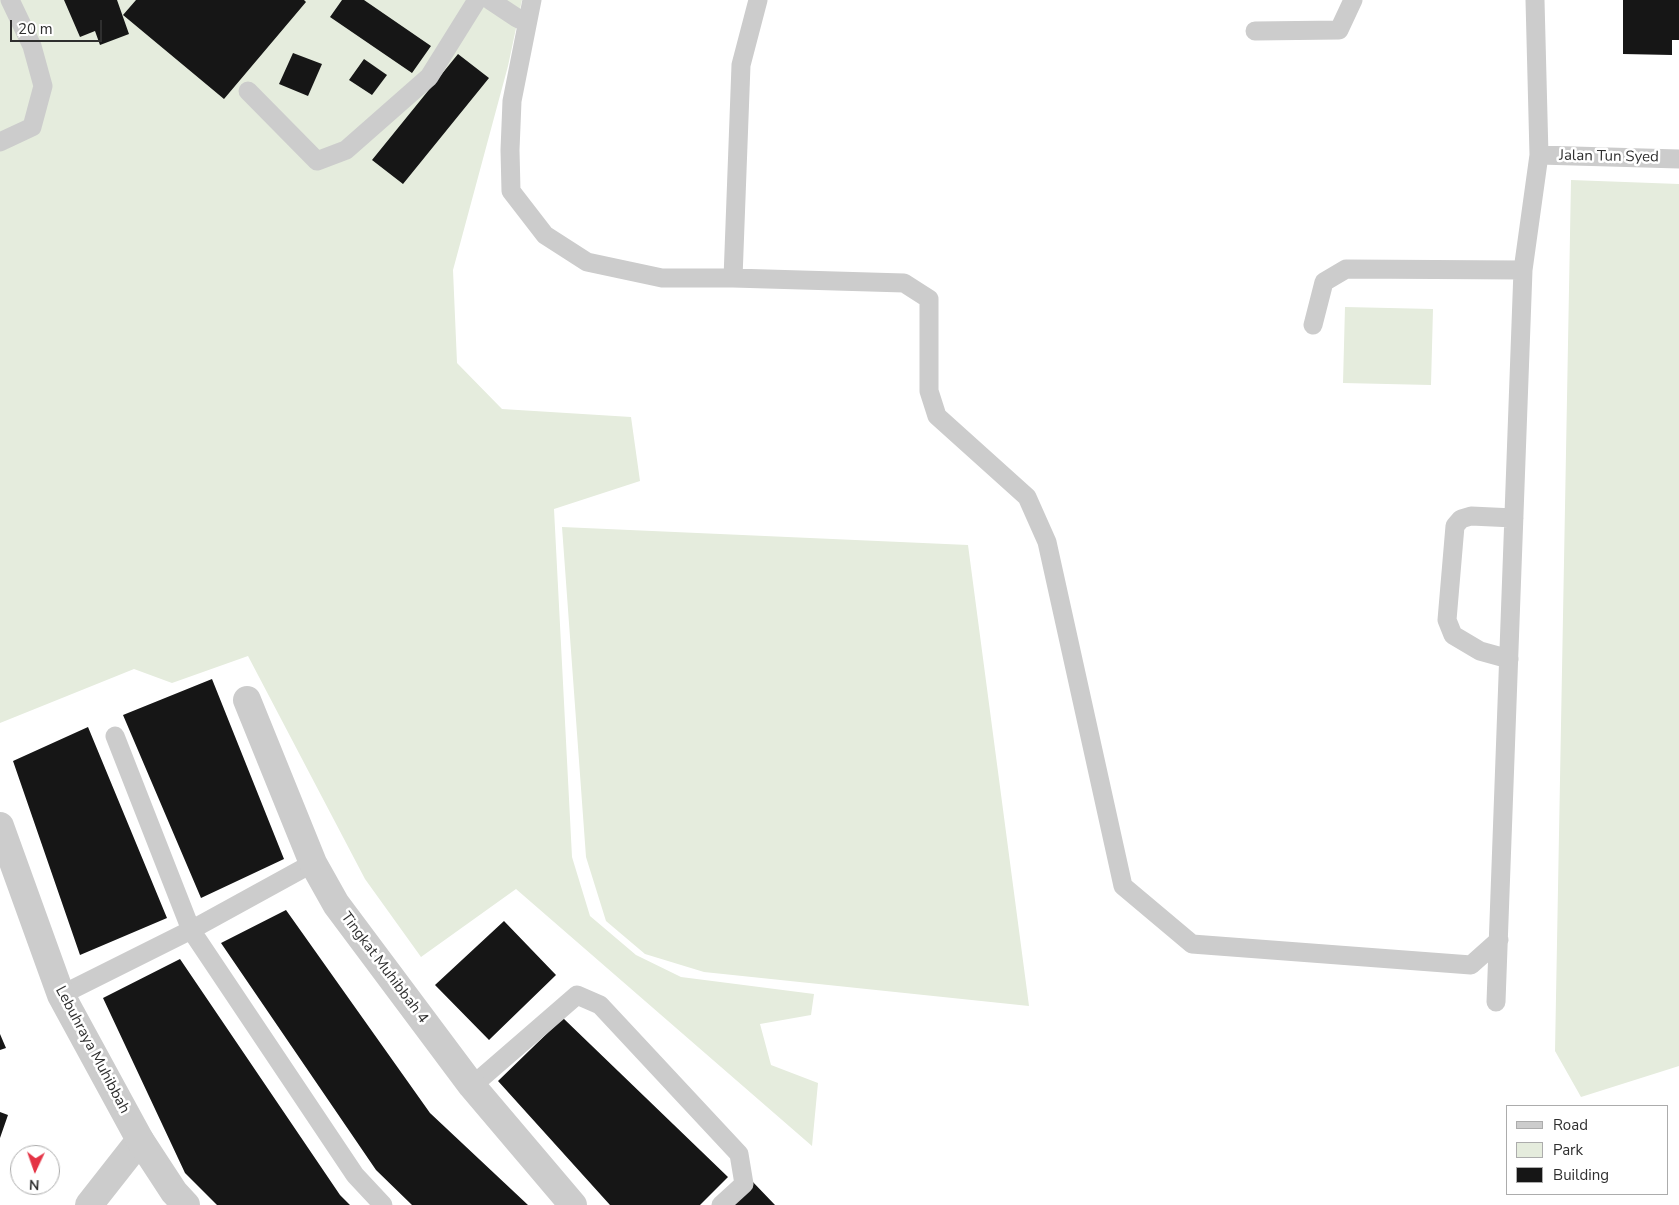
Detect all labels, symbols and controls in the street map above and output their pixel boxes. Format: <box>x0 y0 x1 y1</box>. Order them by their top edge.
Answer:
scale bar <box>12 10 105 42</box>
text: 20 m <box>18 19 53 39</box>
street label: Jalan Tun Syed <box>1559 147 1659 167</box>
street label: Tingkat Muhibbah 4 <box>336 909 432 1027</box>
street label: Lebuhraya Muhibbah <box>51 983 133 1117</box>
legend <box>1506 1105 1669 1195</box>
text: Road <box>1553 1115 1588 1135</box>
text: Park <box>1553 1140 1583 1160</box>
north arrow <box>10 1145 60 1195</box>
text: Building <box>1553 1165 1609 1185</box>
text: N <box>29 1175 40 1194</box>

